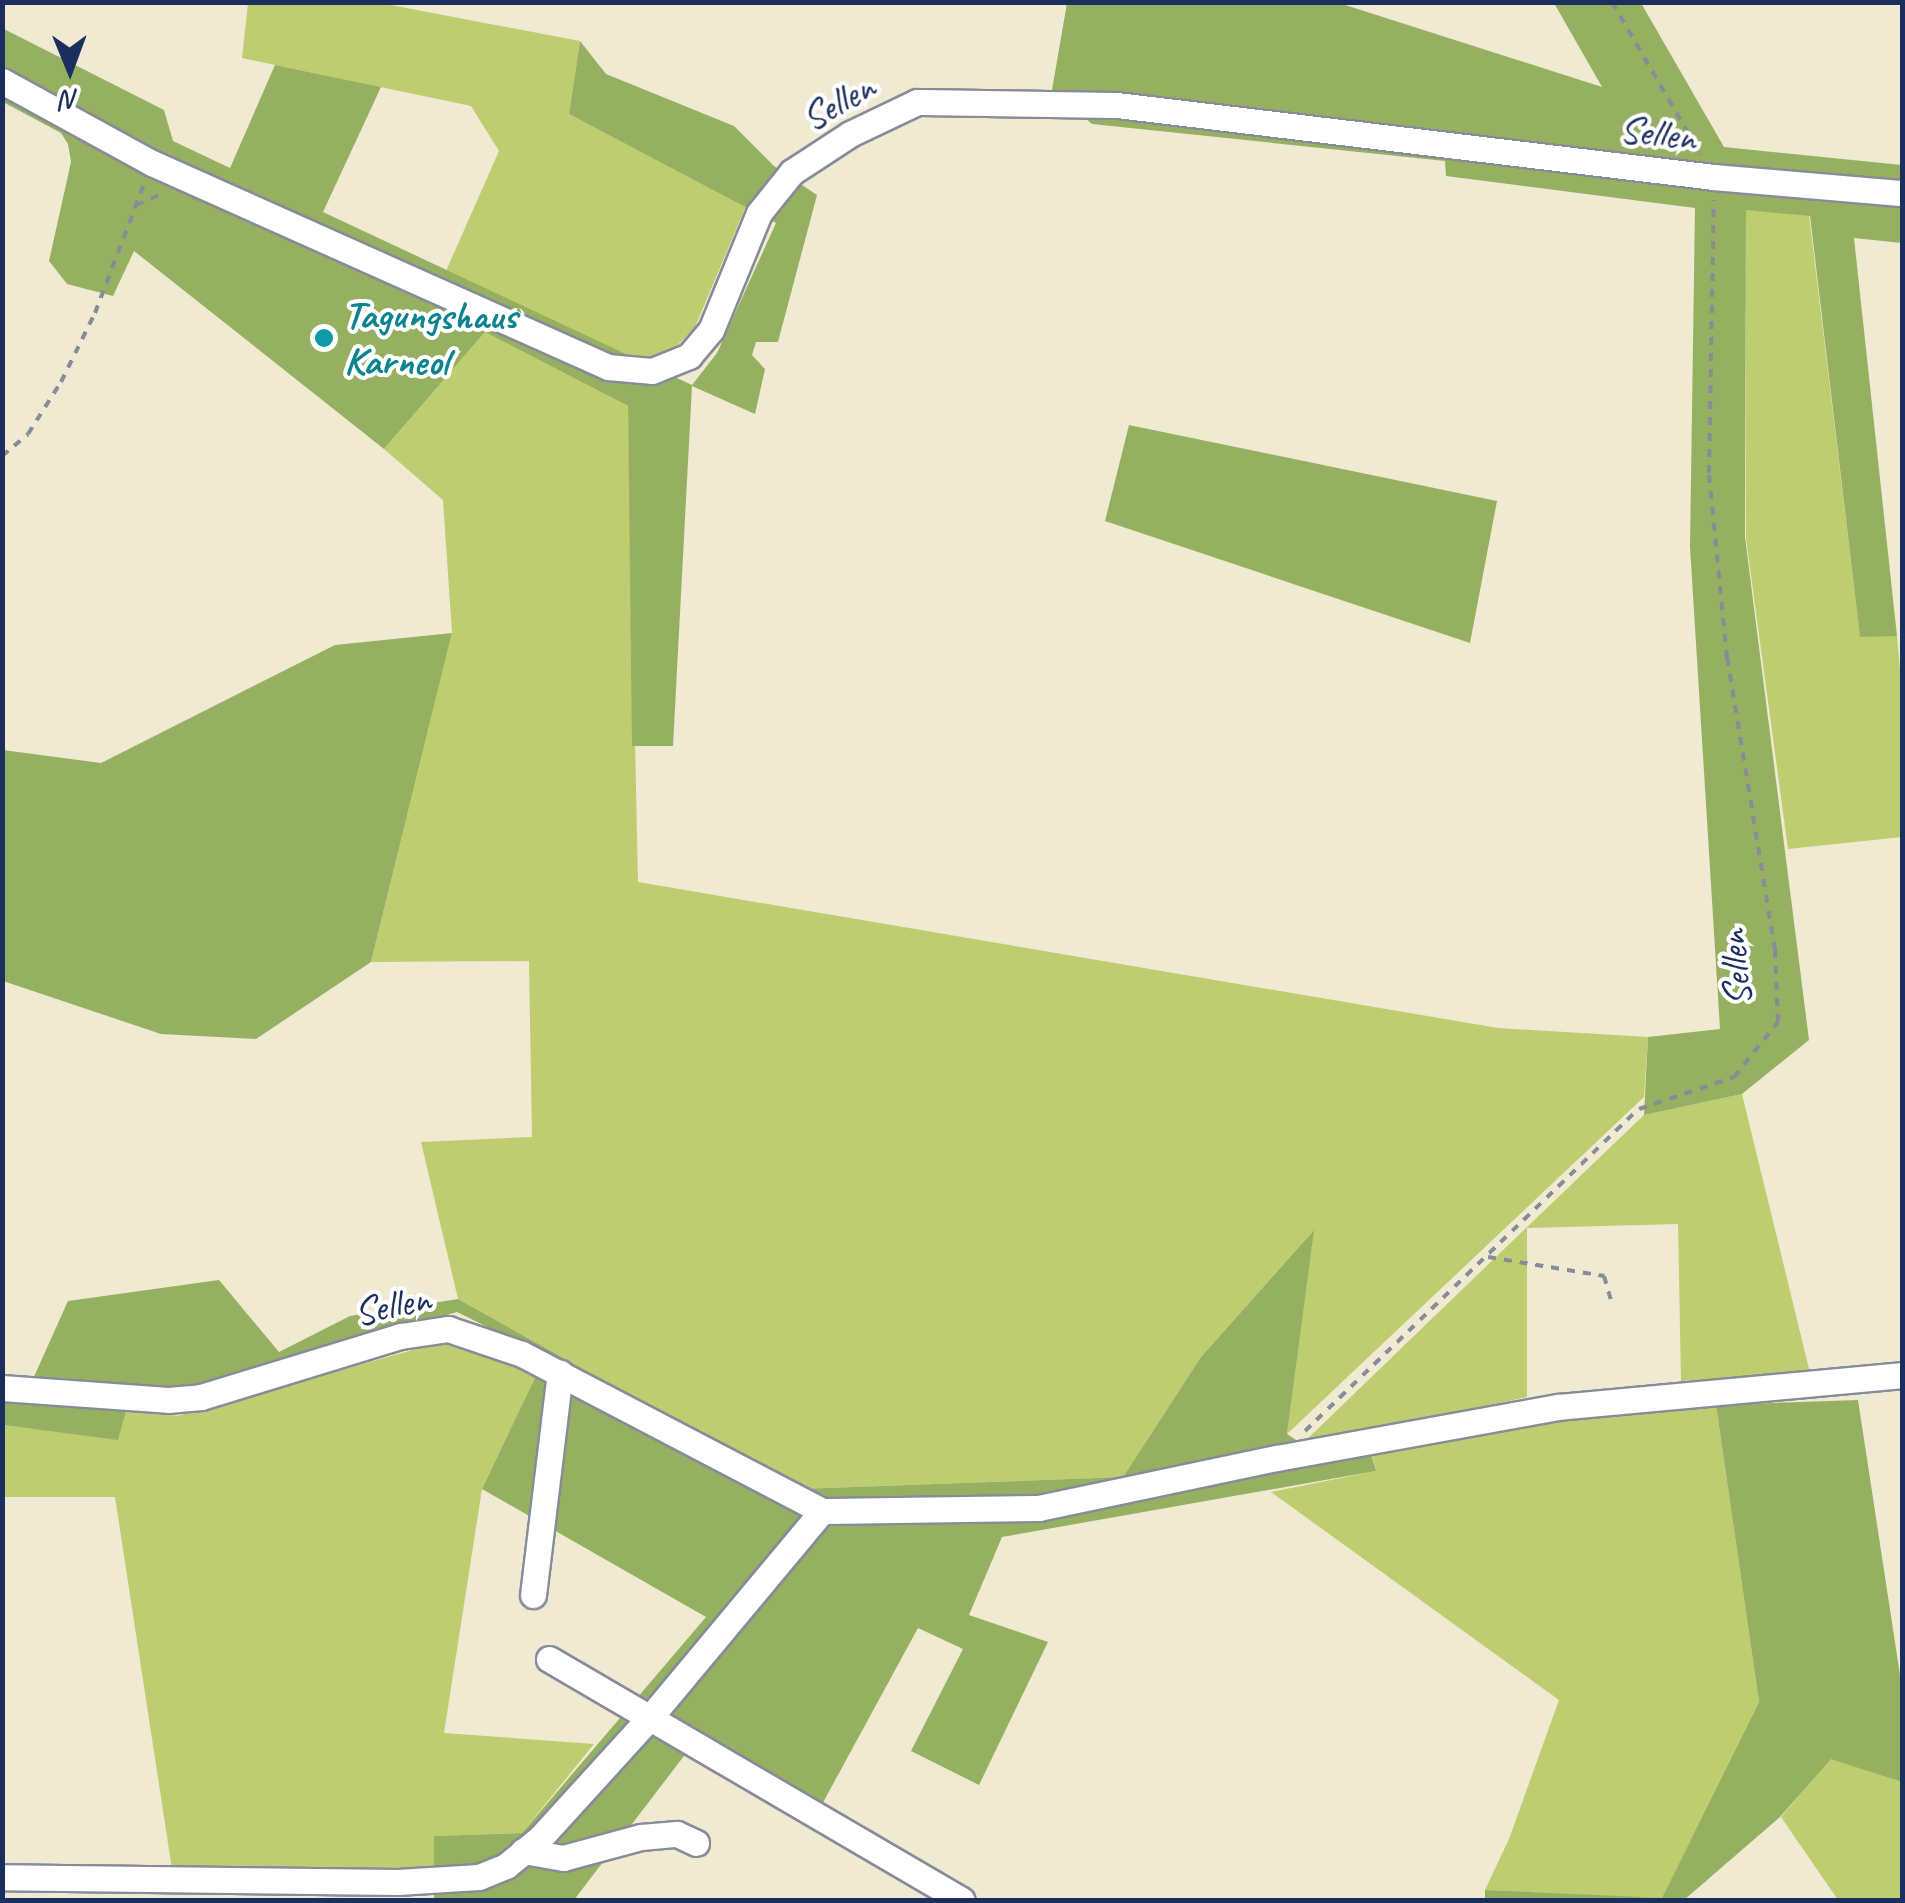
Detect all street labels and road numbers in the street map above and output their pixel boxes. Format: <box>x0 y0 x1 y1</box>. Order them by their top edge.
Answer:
street label: Sellen <box>793 62 883 142</box>
street label: Sellen <box>1617 105 1699 161</box>
street label: Sellen <box>1708 928 1762 1008</box>
street label: Sellen <box>350 1274 434 1336</box>

